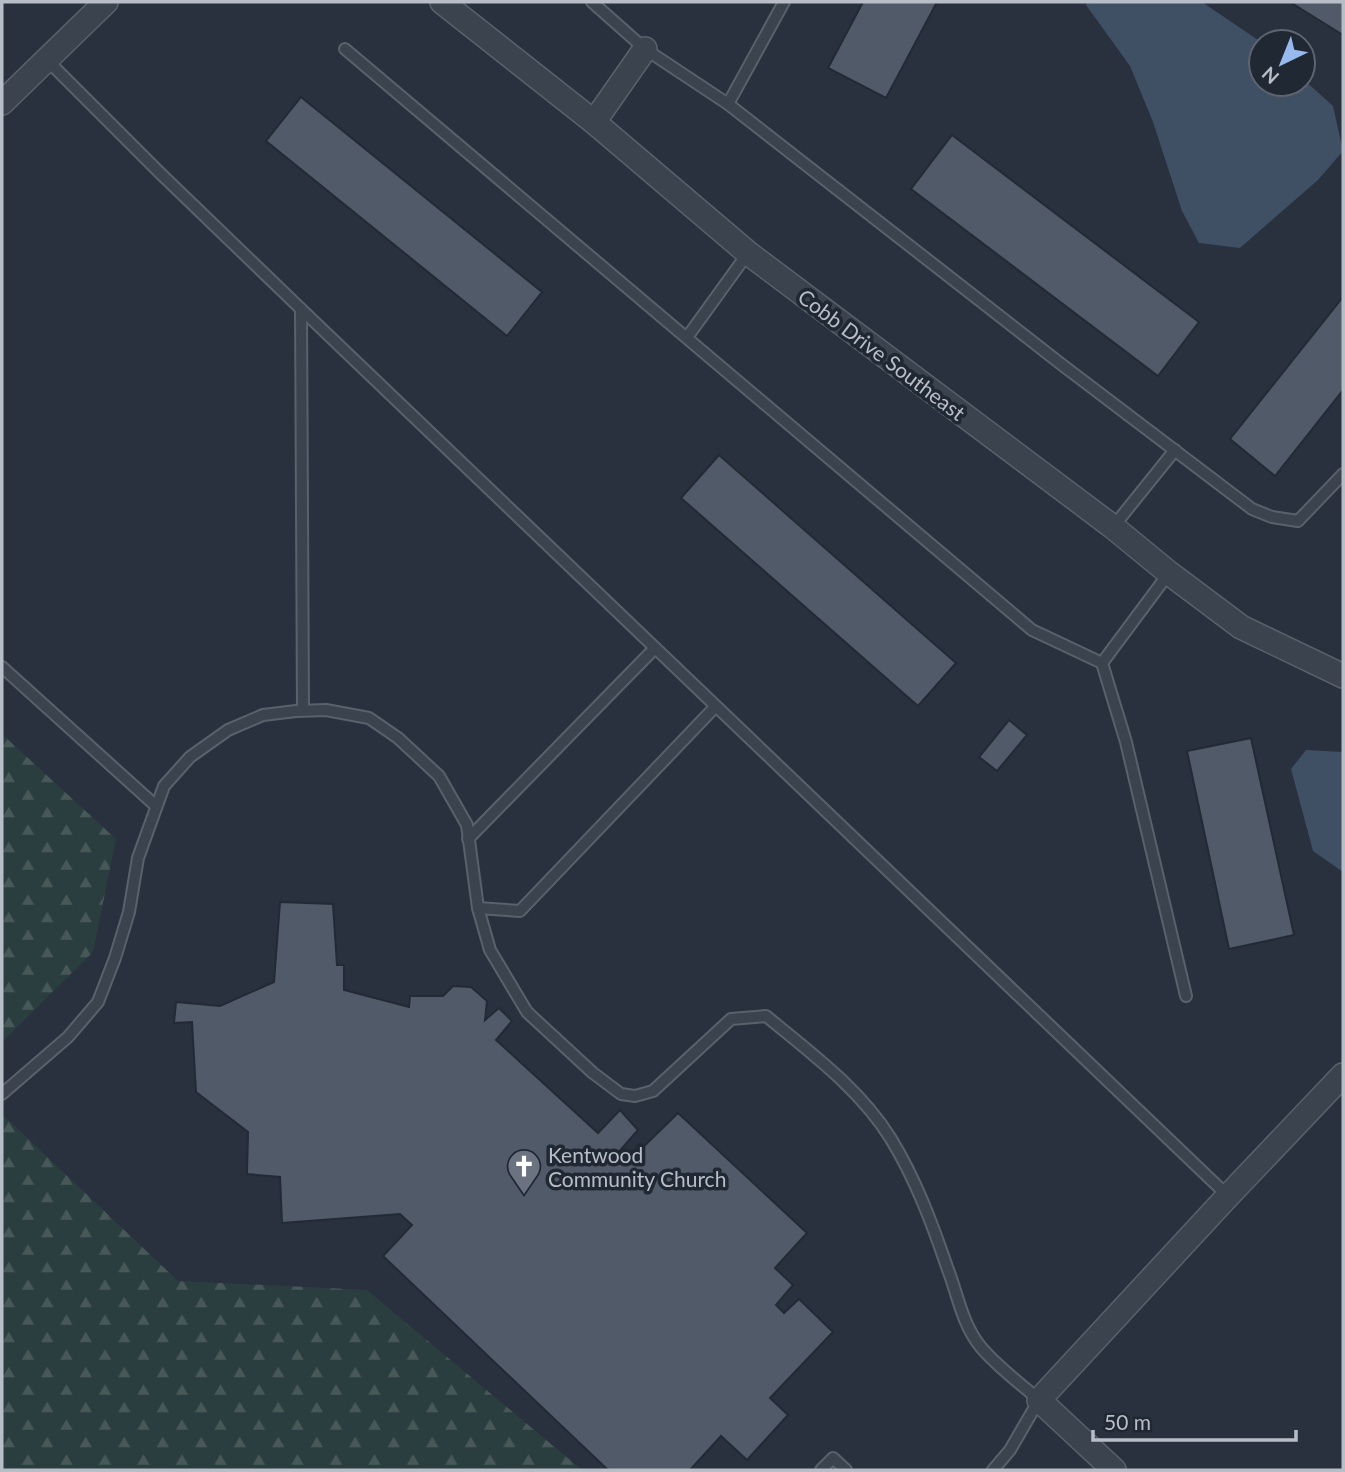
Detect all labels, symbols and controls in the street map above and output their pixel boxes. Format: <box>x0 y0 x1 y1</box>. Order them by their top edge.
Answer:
north arrow <box>1247 28 1317 98</box>
text: N <box>1257 62 1283 89</box>
street label: Cobb Drive Southeast <box>794 283 971 425</box>
place label: Kentwood Community Church <box>548 1142 726 1191</box>
church icon: Kentwood Community Church <box>505 1147 543 1196</box>
scale bar <box>1093 1398 1296 1442</box>
text: 50 m <box>1104 1409 1151 1434</box>

